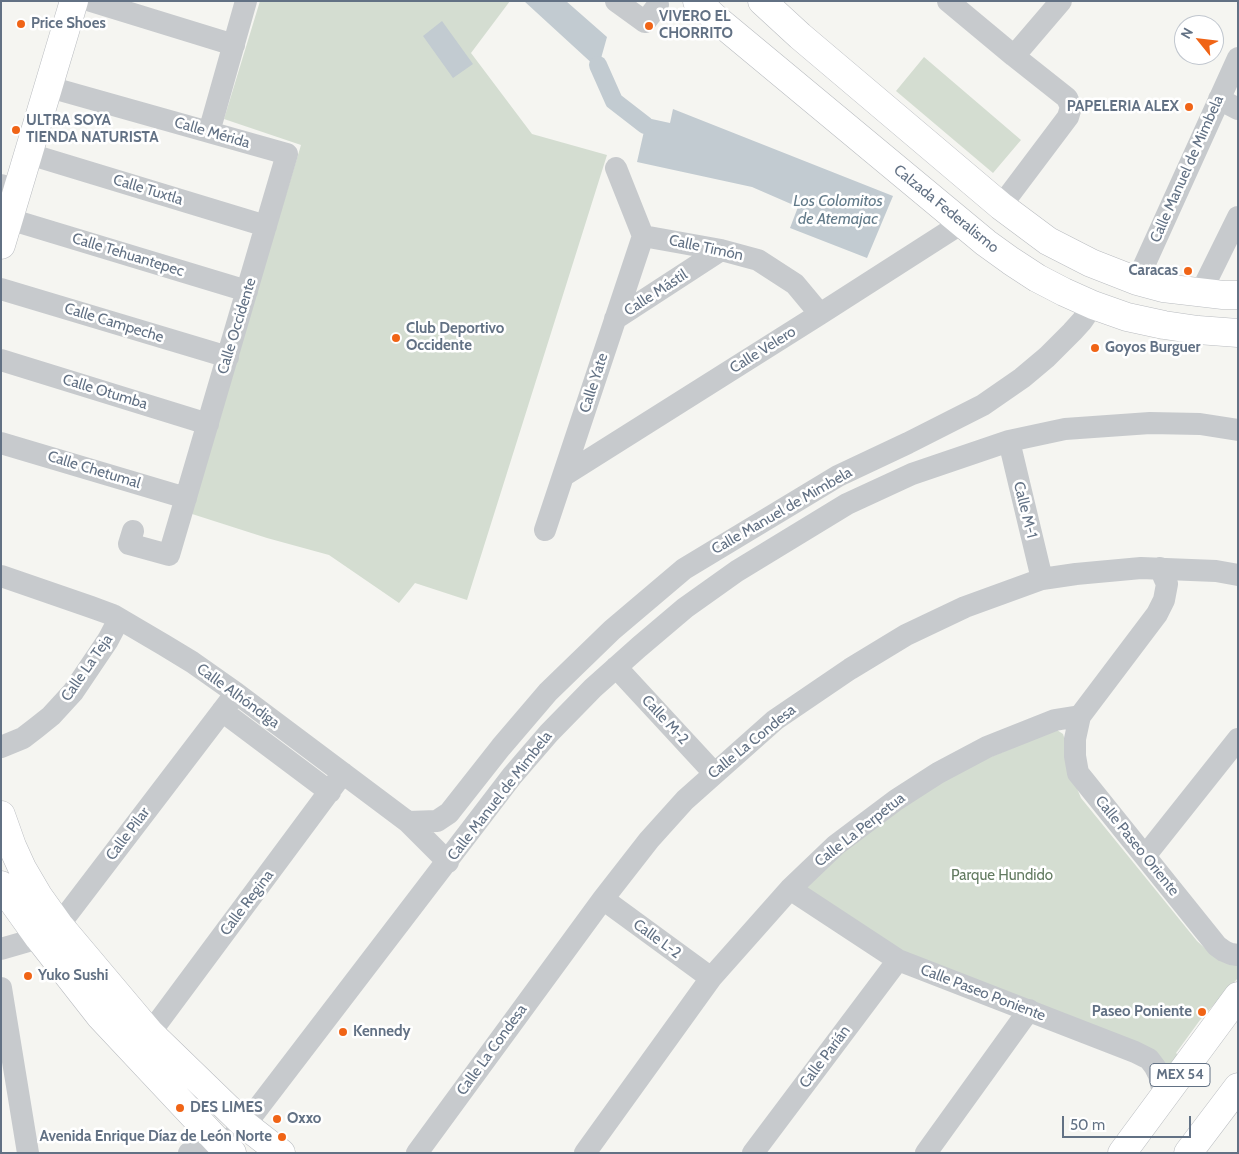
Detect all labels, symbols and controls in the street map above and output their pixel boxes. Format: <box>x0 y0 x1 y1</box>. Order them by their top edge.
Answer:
place label: VIVERO EL CHORRITO <box>659 8 733 43</box>
place label: Price Shoes <box>31 15 106 33</box>
north arrow <box>1174 15 1224 65</box>
marker: Price Shoes <box>15 18 27 30</box>
marker: VIVERO EL CHORRITO <box>643 20 655 32</box>
text: N <box>1176 25 1197 42</box>
street label: Calle Manuel de Mimbela <box>1146 93 1228 245</box>
place label: PAPELERIA ALEX <box>1067 98 1179 116</box>
marker: PAPELERIA ALEX <box>1183 101 1195 113</box>
place label: ULTRA SOYA TIENDA NATURISTA <box>26 112 159 147</box>
street label: Calle Mérida <box>172 114 252 152</box>
marker: ULTRA SOYA TIENDA NATURISTA <box>10 124 22 136</box>
street label: Calzada Federalismo <box>890 161 1002 257</box>
street label: Calle Tuxtla <box>111 171 185 209</box>
water label: Los Colomitos de Atemajac <box>793 191 883 229</box>
street label: Calle Tehuantepec <box>70 229 186 281</box>
street label: Calle Timón <box>667 231 745 265</box>
place label: Caracas <box>1128 262 1178 280</box>
marker: Caracas <box>1182 265 1194 277</box>
street label: Calle Mástil <box>621 266 691 320</box>
street label: Calle Occidente <box>214 276 260 376</box>
street label: Calle Campeche <box>62 299 166 347</box>
place label: Club Deportivo Occidente <box>406 320 504 355</box>
street label: Calle Velero <box>727 323 799 377</box>
marker: Club Deportivo Occidente <box>390 332 402 344</box>
place label: Goyos Burguer <box>1105 339 1200 357</box>
marker: Goyos Burguer <box>1089 342 1101 354</box>
street label: Calle Yate <box>576 351 612 415</box>
street label: Calle Otumba <box>60 371 150 413</box>
street label: Calle Chetumal <box>45 447 143 493</box>
street label: Calle Manuel de Mimbela <box>709 463 855 559</box>
street label: Calle M-1 <box>1009 480 1041 540</box>
street label: Calle La Teja <box>57 631 117 705</box>
street label: Calle Alhóndiga <box>193 660 283 732</box>
street label: Calle M-2 <box>638 692 692 748</box>
street label: Calle La Condesa <box>704 701 800 783</box>
street label: Calle Manuel de Mimbela <box>444 728 556 864</box>
street label: Calle La Perpetua <box>811 789 909 871</box>
street label: Calle Paseo Oriente <box>1091 792 1183 900</box>
street label: Calle Pilar <box>102 804 154 864</box>
street label: Calle Regina <box>217 867 277 939</box>
park label: Parque Hundido <box>951 867 1053 885</box>
street label: Calle L-2 <box>629 916 685 962</box>
street label: Calle Paseo Poniente <box>918 961 1048 1025</box>
place label: Yuko Sushi <box>38 967 108 985</box>
marker: Yuko Sushi <box>22 970 34 982</box>
street label: Calle La Condesa <box>453 1001 531 1099</box>
place label: Paseo Poniente <box>1092 1003 1192 1021</box>
marker: Paseo Poniente <box>1196 1006 1208 1018</box>
street label: Calle Parián <box>796 1022 854 1092</box>
place label: Kennedy <box>353 1023 411 1041</box>
marker: Kennedy <box>337 1026 349 1038</box>
road number: MEX 54 <box>1150 1064 1210 1086</box>
place label: DES LIMES <box>190 1099 263 1117</box>
marker: DES LIMES <box>174 1102 186 1114</box>
scale bar <box>1064 1106 1193 1138</box>
place label: Oxxo <box>287 1110 321 1128</box>
marker: Oxxo <box>271 1113 283 1125</box>
text: 50 m <box>1070 1116 1105 1134</box>
place label: Avenida Enrique Díaz de León Norte <box>40 1128 272 1146</box>
marker: Avenida Enrique Díaz de León Norte <box>276 1131 288 1143</box>

